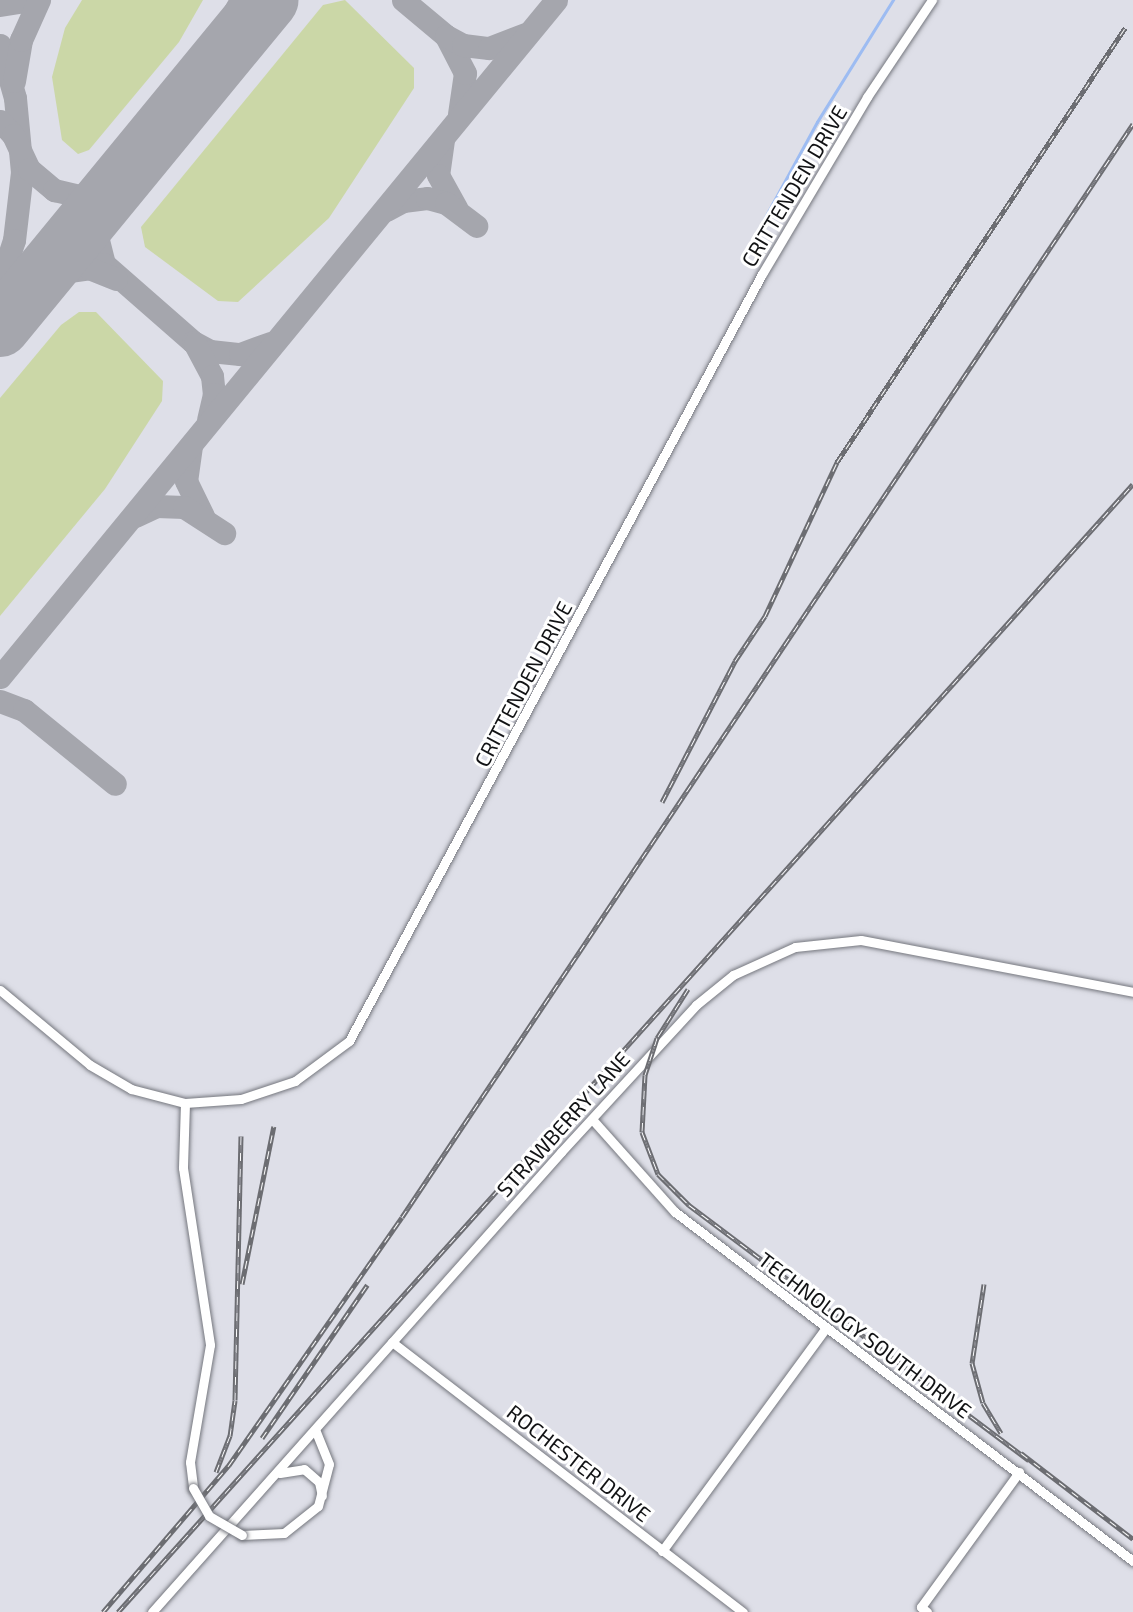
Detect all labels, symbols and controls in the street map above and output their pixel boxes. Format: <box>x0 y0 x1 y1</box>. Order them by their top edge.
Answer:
street label: CRITTENDEN DRIVE <box>736 101 852 271</box>
street label: CRITTENDEN DRIVE <box>469 597 577 771</box>
street label: STRAWBERRY LANE <box>491 1046 635 1202</box>
street label: TECHNOLOGY SOUTH DRIVE <box>753 1247 977 1423</box>
street label: ROCHESTER DRIVE <box>502 1399 656 1527</box>

